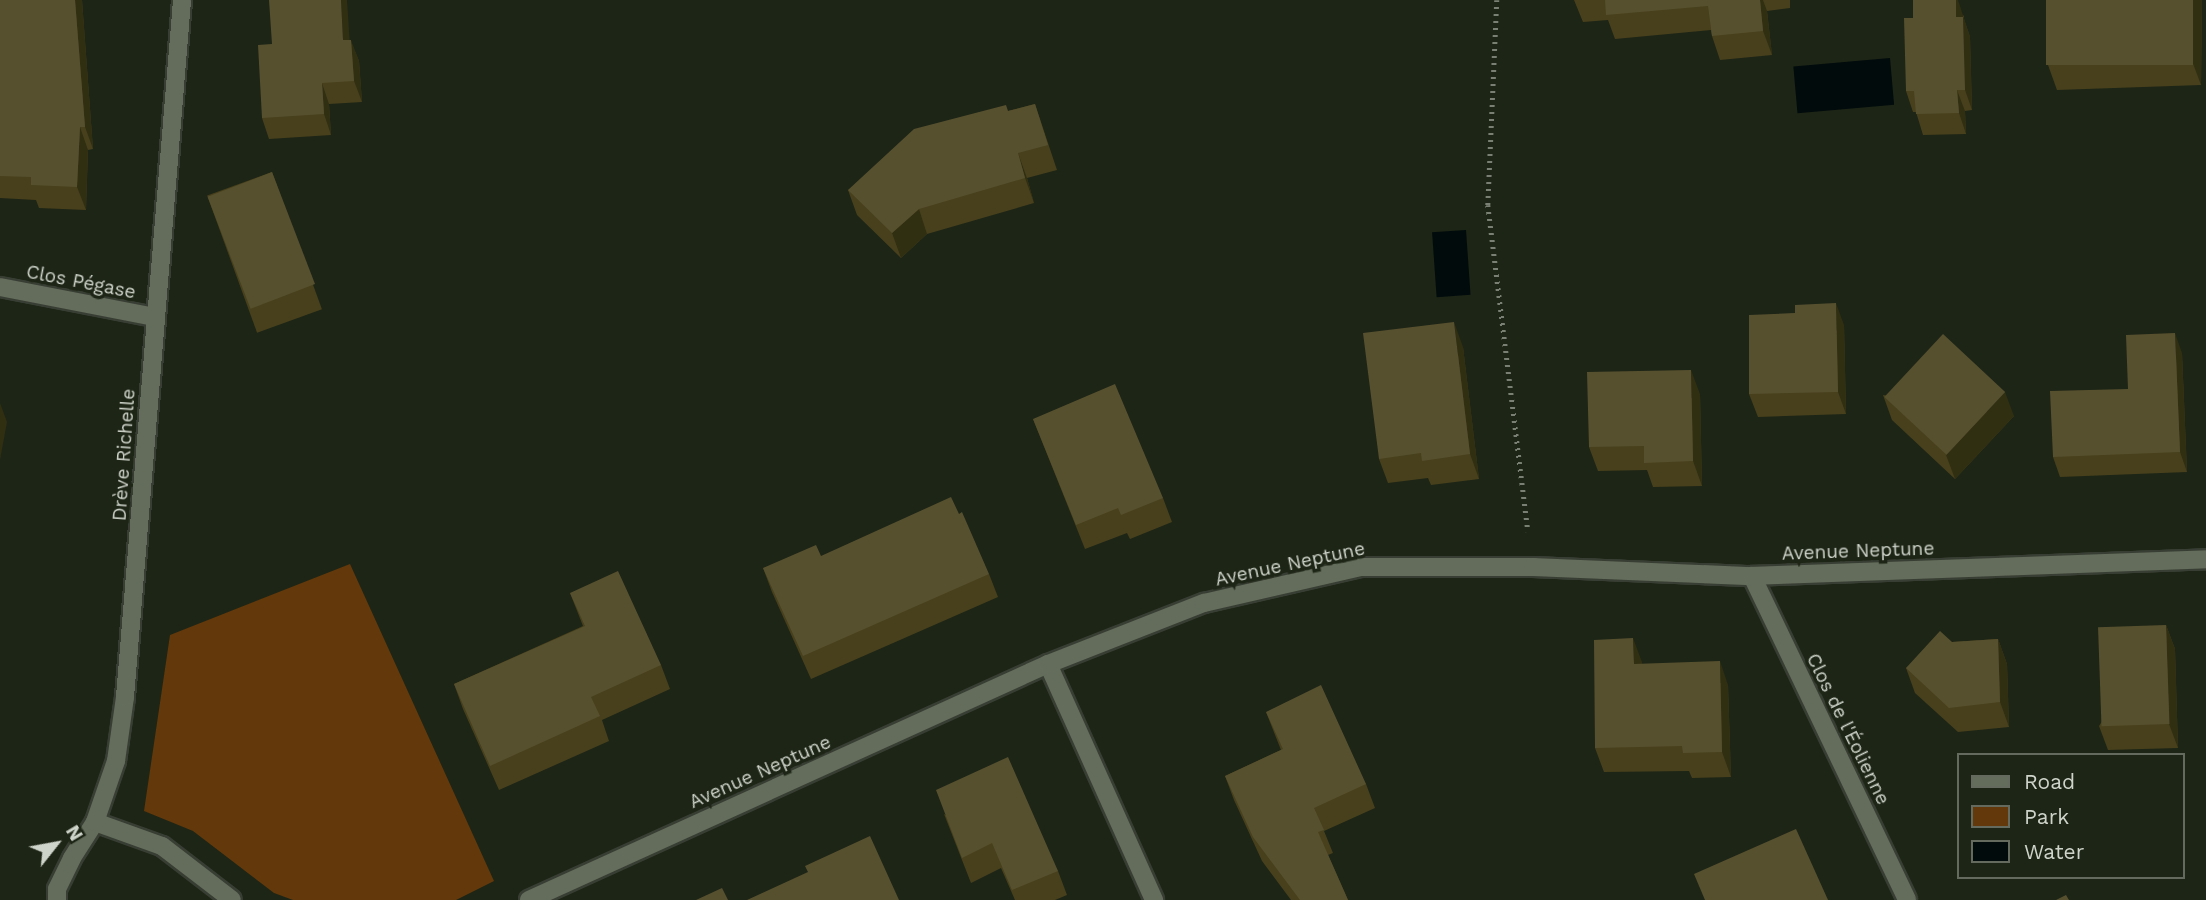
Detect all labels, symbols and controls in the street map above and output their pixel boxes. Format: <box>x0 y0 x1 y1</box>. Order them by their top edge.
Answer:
street label: Clos Pégase <box>24 260 138 304</box>
street label: Drève Richelle <box>108 388 140 522</box>
street label: Avenue Neptune <box>1213 537 1367 591</box>
street label: Avenue Neptune <box>1781 537 1935 565</box>
street label: Clos de l'Éolienne <box>1802 650 1894 808</box>
street label: Avenue Neptune <box>686 731 834 813</box>
legend <box>1958 753 2185 879</box>
text: Road <box>2024 769 2075 794</box>
text: Park <box>2024 804 2069 829</box>
north arrow <box>21 809 91 879</box>
text: N <box>61 821 88 845</box>
text: Water <box>2024 839 2084 864</box>

